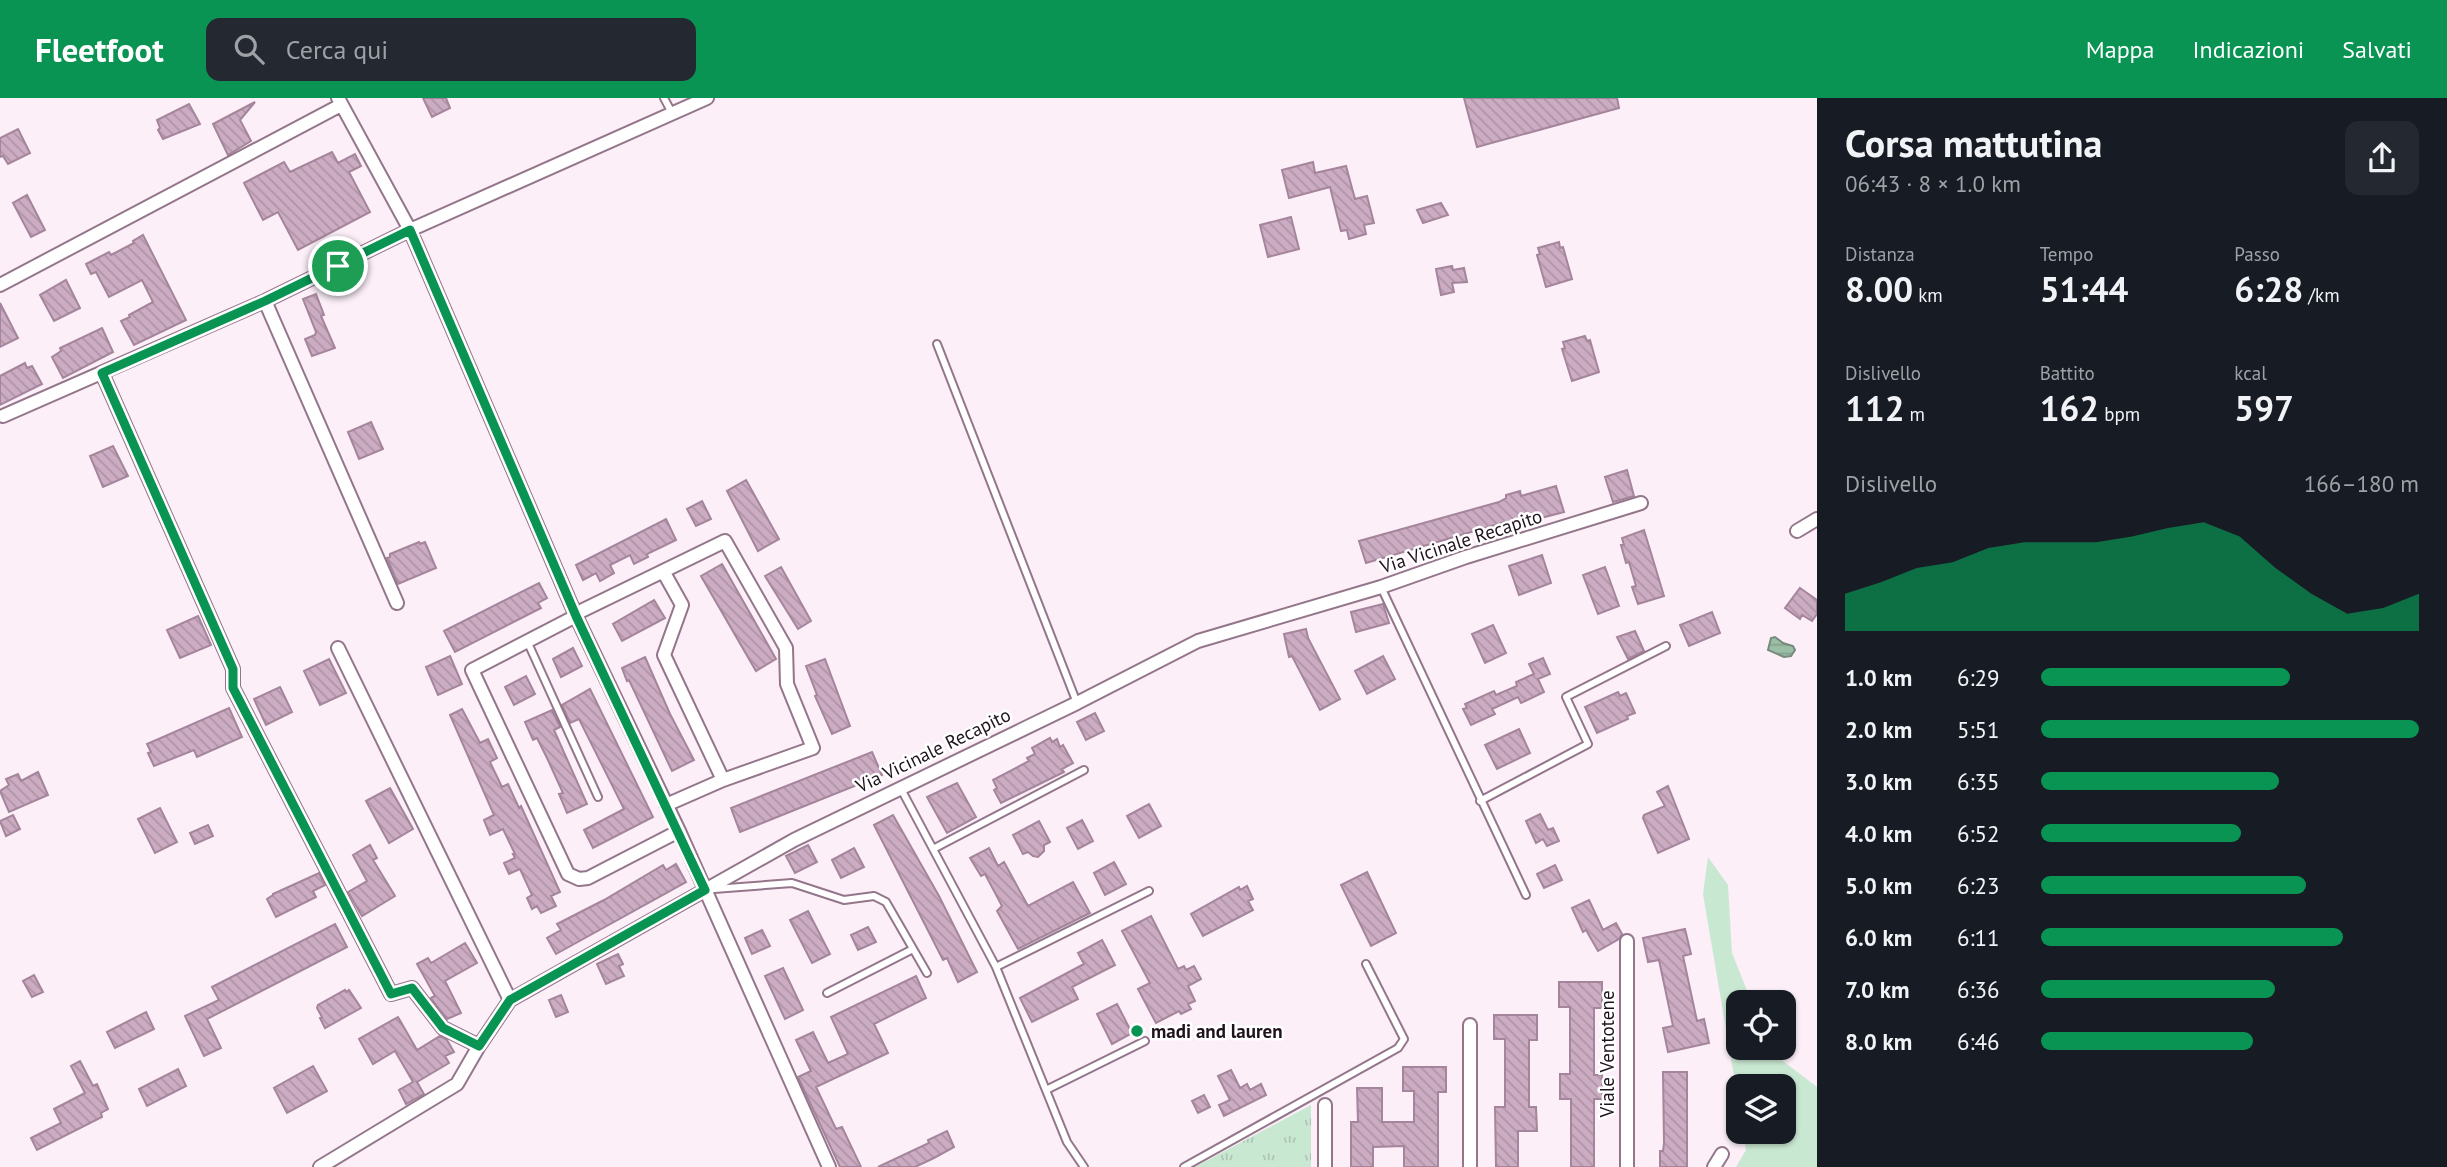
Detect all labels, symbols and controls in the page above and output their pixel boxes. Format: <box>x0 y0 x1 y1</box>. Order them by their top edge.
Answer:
search box <box>206 18 696 81</box>
text: Fleetfoot <box>35 28 164 71</box>
icon: search <box>230 30 268 68</box>
text: Cerca qui <box>286 33 388 66</box>
text: Mappa <box>2086 34 2155 65</box>
text: Indicazioni <box>2193 34 2304 65</box>
text: Salvati <box>2342 34 2412 65</box>
text: Corsa mattutina <box>1845 118 2102 167</box>
button: share <box>2345 121 2419 195</box>
text: 06:43 · 8 × 1.0 km <box>1845 169 2021 198</box>
pin <box>308 236 368 296</box>
text: Distanza <box>1845 242 1915 266</box>
text: Tempo <box>2040 242 2093 266</box>
text: Passo <box>2234 242 2280 266</box>
icon: arrive <box>319 247 357 285</box>
text: 8.00 <box>1845 266 1913 312</box>
text: 51:44 <box>2040 266 2128 312</box>
text: 6:28 <box>2234 266 2303 312</box>
text: km <box>1913 283 1943 307</box>
text: /km <box>2303 283 2340 307</box>
text: Dislivello <box>1845 361 1921 385</box>
text: Battito <box>2040 361 2095 385</box>
text: kcal <box>2234 361 2267 385</box>
text: 112 <box>1845 385 1905 431</box>
text: 162 <box>2040 385 2099 431</box>
text: 597 <box>2234 385 2294 431</box>
text: m <box>1905 402 1925 426</box>
text: bpm <box>2099 402 2140 426</box>
text: Dislivello <box>1845 469 1937 498</box>
text: 166–180 m <box>2304 469 2419 498</box>
street label: Via Vicinale Recapito <box>1376 503 1545 579</box>
text: 1.0 km <box>1845 663 1912 692</box>
text: 6:29 <box>1957 663 2000 692</box>
street label: Via Vicinale Recapito <box>851 702 1014 798</box>
text: 2.0 km <box>1845 715 1912 744</box>
text: 5:51 <box>1957 715 2000 744</box>
text: 3.0 km <box>1845 767 1912 796</box>
text: 6:35 <box>1957 767 2000 796</box>
text: 4.0 km <box>1845 819 1912 848</box>
text: 6:52 <box>1957 819 2000 848</box>
text: 5.0 km <box>1845 871 1912 900</box>
text: 6:23 <box>1957 871 2000 900</box>
text: 6.0 km <box>1845 923 1912 952</box>
text: 6:11 <box>1957 923 2000 952</box>
text: 7.0 km <box>1845 975 1910 1004</box>
text: 6:36 <box>1957 975 2000 1004</box>
street label: Viale Ventotene <box>1595 990 1619 1119</box>
map controls <box>1726 990 1796 1144</box>
button: locate <box>1726 990 1796 1060</box>
place label: madi and lauren <box>1151 1019 1283 1043</box>
marker: madi and lauren <box>1129 1023 1145 1039</box>
text: 8.0 km <box>1845 1027 1912 1056</box>
text: 6:46 <box>1957 1027 2000 1056</box>
button: layers <box>1726 1074 1796 1144</box>

